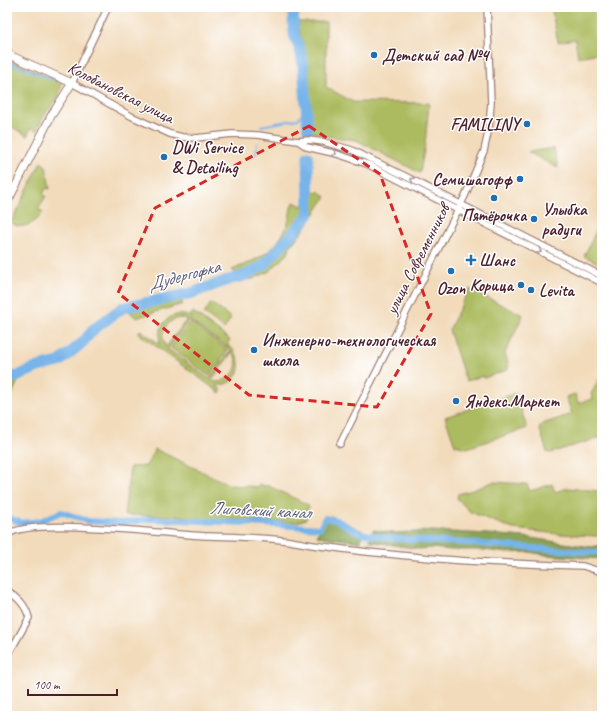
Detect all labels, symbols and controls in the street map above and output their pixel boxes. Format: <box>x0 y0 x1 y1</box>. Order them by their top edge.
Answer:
place label: Детский сад №4 <box>382 45 491 66</box>
marker: Детский сад №4 <box>369 50 379 60</box>
street label: Колобановская улица <box>64 57 179 129</box>
place label: FAMILINY <box>450 114 522 135</box>
marker: FAMILINY <box>522 119 532 129</box>
place label: DWi Service & Detailing <box>172 137 245 178</box>
one-way arrow <box>331 148 338 157</box>
marker: DWi Service & Detailing <box>159 152 169 162</box>
place label: Семишагофф <box>432 169 514 190</box>
marker: Семишагофф <box>515 174 525 184</box>
one-way arrow <box>410 177 417 185</box>
marker: Пятёрочка <box>489 193 499 203</box>
street label: улица Современников <box>380 197 456 319</box>
place label: Улыбка радуги <box>542 199 588 240</box>
place label: Пятёрочка <box>461 205 528 226</box>
marker: Улыбка радуги <box>529 214 539 224</box>
one-way arrow <box>535 246 543 254</box>
place label: Шанс <box>479 250 516 271</box>
water label: Дудергофка <box>145 254 224 295</box>
marker: Шанс <box>466 255 476 265</box>
marker: Ozon <box>446 266 456 276</box>
place label: Корица <box>470 275 515 296</box>
place label: Ozon <box>437 278 466 299</box>
marker: Корица <box>516 280 526 290</box>
place label: Levita <box>539 280 576 301</box>
marker: Levita <box>526 285 536 295</box>
place label: Инженерно-технологическая школа <box>262 330 436 371</box>
marker: Инженерно-технологическая школа <box>249 345 259 355</box>
place label: Яндекс.Маркет <box>464 391 560 412</box>
marker: Яндекс.Маркет <box>451 396 461 406</box>
water label: Лиговский канал <box>209 496 314 524</box>
scale bar <box>28 671 117 697</box>
text: 100 m <box>34 677 61 693</box>

